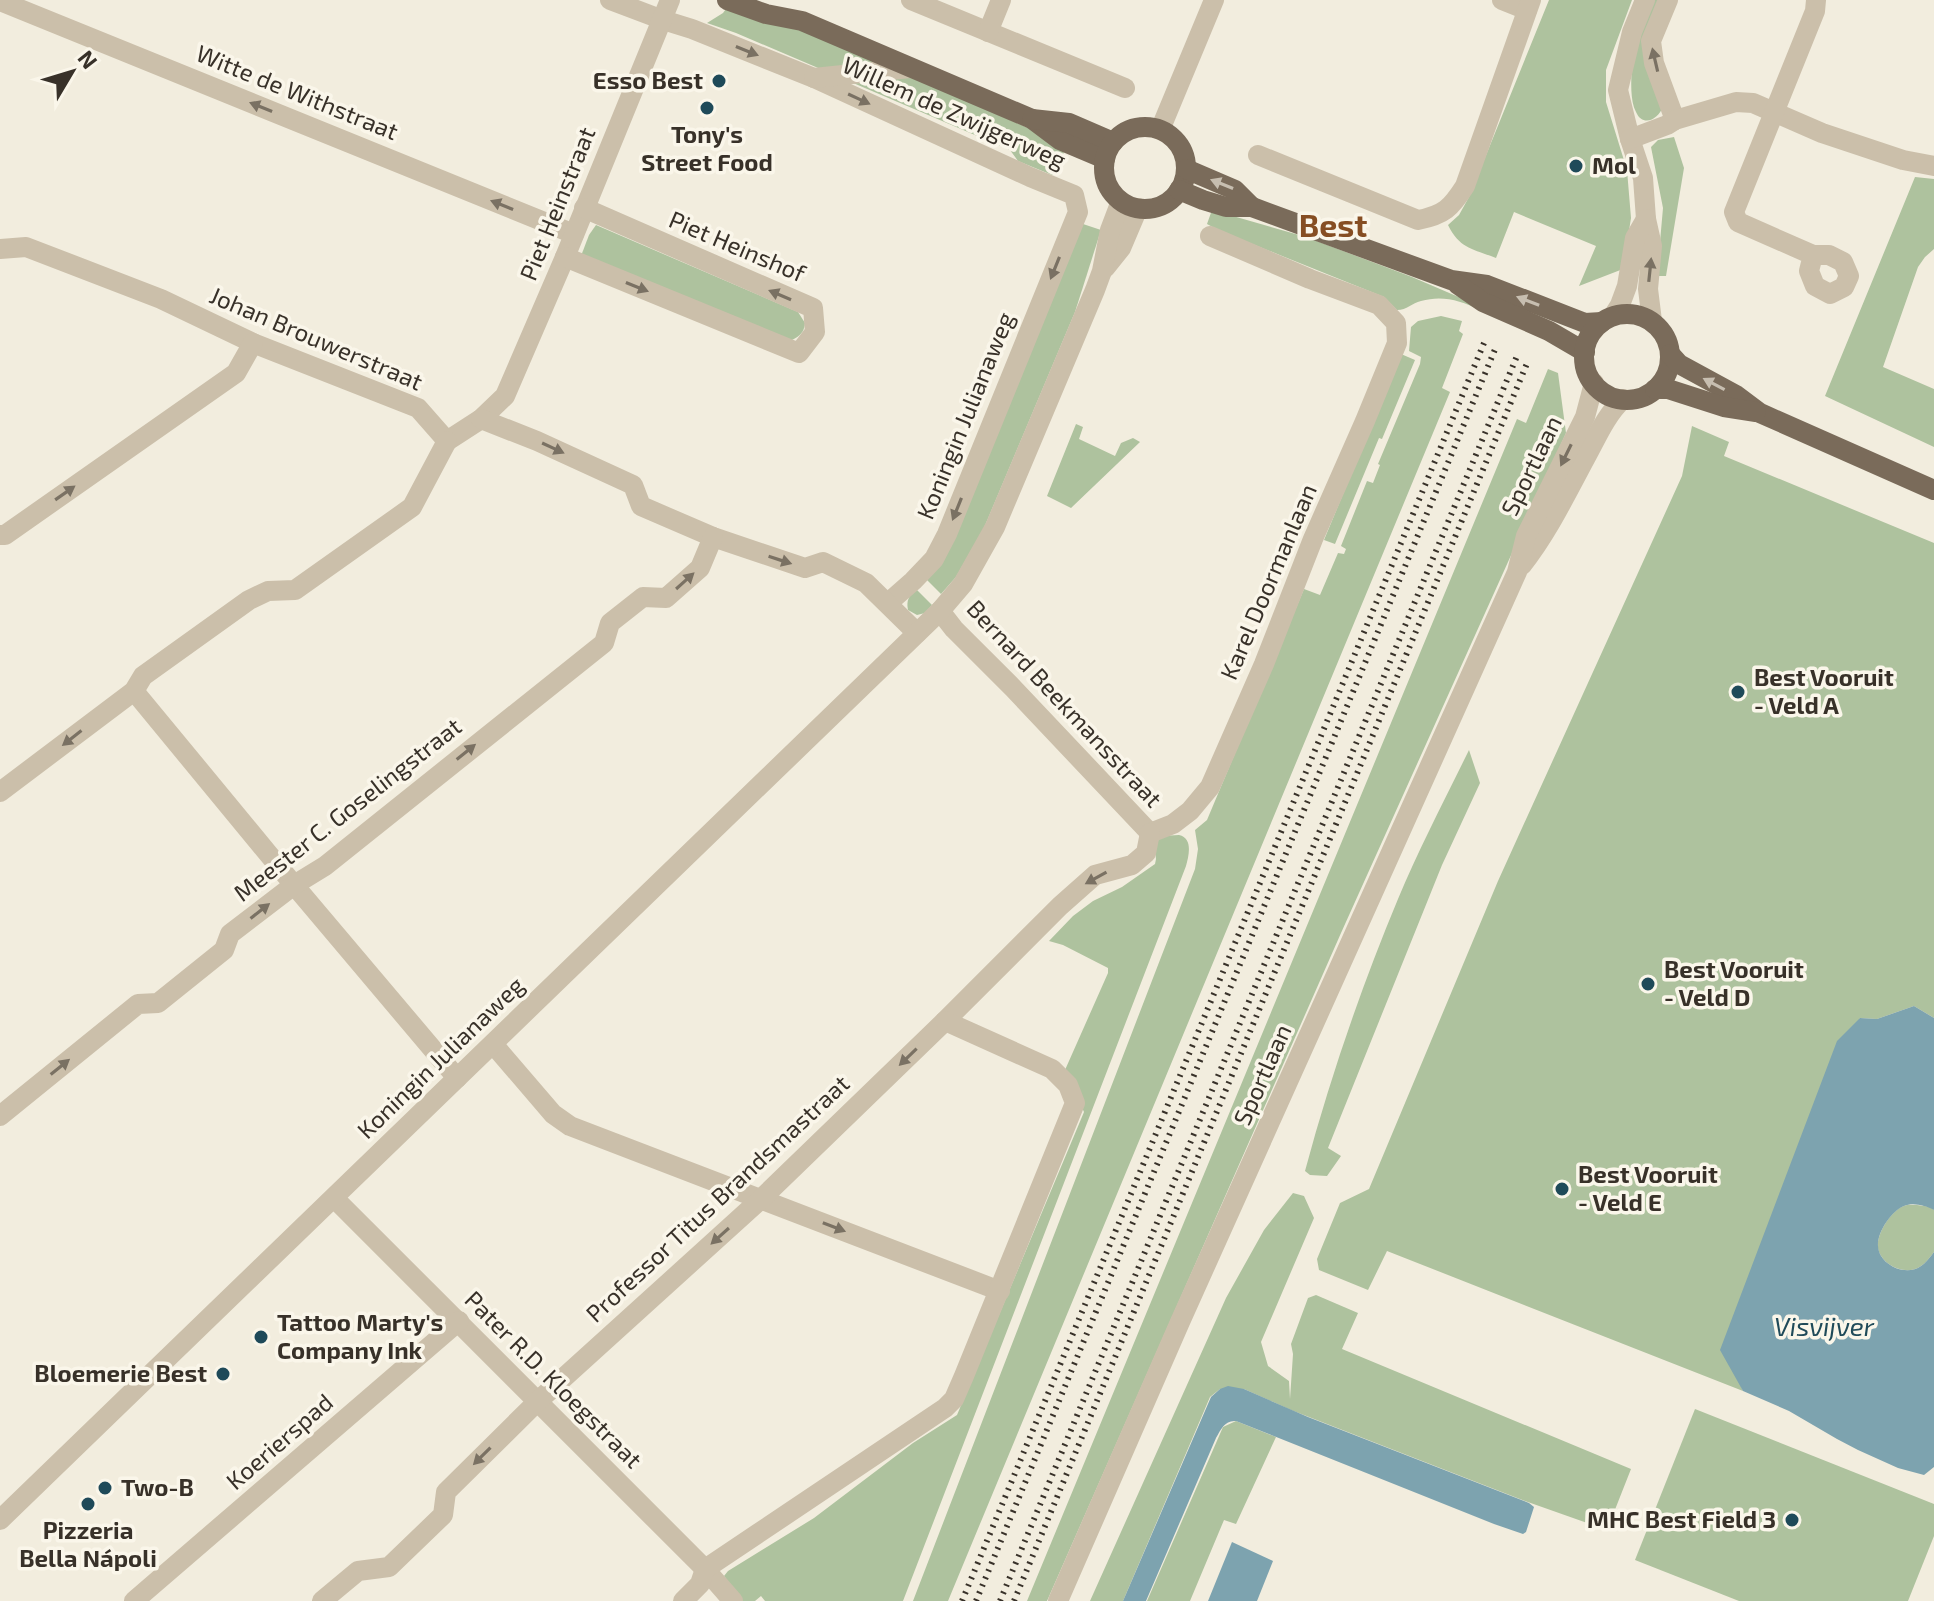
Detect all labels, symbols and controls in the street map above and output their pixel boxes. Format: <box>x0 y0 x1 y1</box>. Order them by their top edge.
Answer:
north arrow <box>32 32 112 112</box>
street label: Witte de Withstraat <box>192 38 403 145</box>
text: N <box>73 45 104 73</box>
one-way arrow <box>735 45 759 58</box>
one-way arrow <box>1648 47 1661 72</box>
street label: Willem de Zwijgerweg <box>839 49 1071 174</box>
place label: Esso Best <box>593 65 703 94</box>
marker: Esso Best <box>710 72 728 90</box>
one-way arrow <box>847 92 871 106</box>
marker: Tony's Street Food <box>698 99 716 117</box>
one-way arrow <box>249 100 273 113</box>
place label: Tony's Street Food <box>641 119 773 176</box>
street label: Piet Heinstraat <box>513 123 601 284</box>
place label: Mol <box>1592 150 1636 179</box>
marker: Mol <box>1567 157 1585 175</box>
one-way arrow <box>1210 178 1234 191</box>
one-way arrow <box>490 198 514 211</box>
street label: Piet Heinshof <box>665 204 811 288</box>
district label: Best <box>1299 205 1367 243</box>
one-way arrow <box>1049 256 1062 280</box>
one-way arrow <box>1643 257 1656 282</box>
street label: Johan Brouwerstraat <box>206 280 427 396</box>
one-way arrow <box>625 281 649 294</box>
one-way arrow <box>769 288 792 301</box>
one-way arrow <box>1516 294 1540 307</box>
street label: Koningin Julianaweg <box>910 308 1019 523</box>
one-way arrow <box>1703 377 1725 391</box>
street label: Sportlaan <box>1494 411 1567 520</box>
one-way arrow <box>541 441 565 455</box>
one-way arrow <box>1559 444 1572 467</box>
street label: Karel Doormanlaan <box>1213 479 1322 684</box>
one-way arrow <box>54 486 75 501</box>
one-way arrow <box>951 497 964 520</box>
one-way arrow <box>768 554 792 566</box>
one-way arrow <box>676 573 695 591</box>
street label: Bernard Beekmansstraat <box>962 593 1169 813</box>
place label: Best Vooruit - Veld A <box>1754 662 1894 719</box>
marker: Best Vooruit - Veld A <box>1729 683 1747 701</box>
street label: Meester C. Goselingstraat <box>228 711 467 907</box>
one-way arrow <box>62 730 83 746</box>
one-way arrow <box>456 745 476 761</box>
one-way arrow <box>1085 871 1107 885</box>
one-way arrow <box>250 903 270 919</box>
place label: Best Vooruit - Veld D <box>1664 954 1804 1011</box>
street label: Koningin Julianaweg <box>350 970 529 1144</box>
marker: Best Vooruit - Veld D <box>1639 975 1657 993</box>
street label: Sportlaan <box>1227 1020 1297 1129</box>
one-way arrow <box>899 1047 918 1065</box>
one-way arrow <box>50 1059 70 1076</box>
street label: Professor Titus Brandsmastraat <box>579 1068 855 1328</box>
place label: Best Vooruit - Veld E <box>1578 1159 1718 1216</box>
marker: Best Vooruit - Veld E <box>1553 1180 1571 1198</box>
one-way arrow <box>822 1221 846 1234</box>
one-way arrow <box>711 1227 730 1245</box>
street label: Pater R.D. Kloegstraat <box>459 1284 649 1474</box>
place label: Tattoo Marty's Company Ink <box>277 1307 443 1364</box>
water label: Visvijver <box>1774 1310 1875 1341</box>
marker: Tattoo Marty's Company Ink <box>252 1328 270 1346</box>
place label: Bloemerie Best <box>34 1358 207 1387</box>
marker: Bloemerie Best <box>214 1365 232 1383</box>
street label: Koerierspad <box>220 1387 338 1495</box>
one-way arrow <box>473 1446 492 1465</box>
place label: Two-B <box>121 1472 194 1501</box>
marker: Two-B <box>96 1479 114 1497</box>
marker: Pizzeria Bella Nápoli <box>79 1495 97 1513</box>
place label: MHC Best Field 3 <box>1587 1504 1776 1533</box>
marker: MHC Best Field 3 <box>1783 1511 1801 1529</box>
place label: Pizzeria Bella Nápoli <box>19 1515 157 1572</box>

